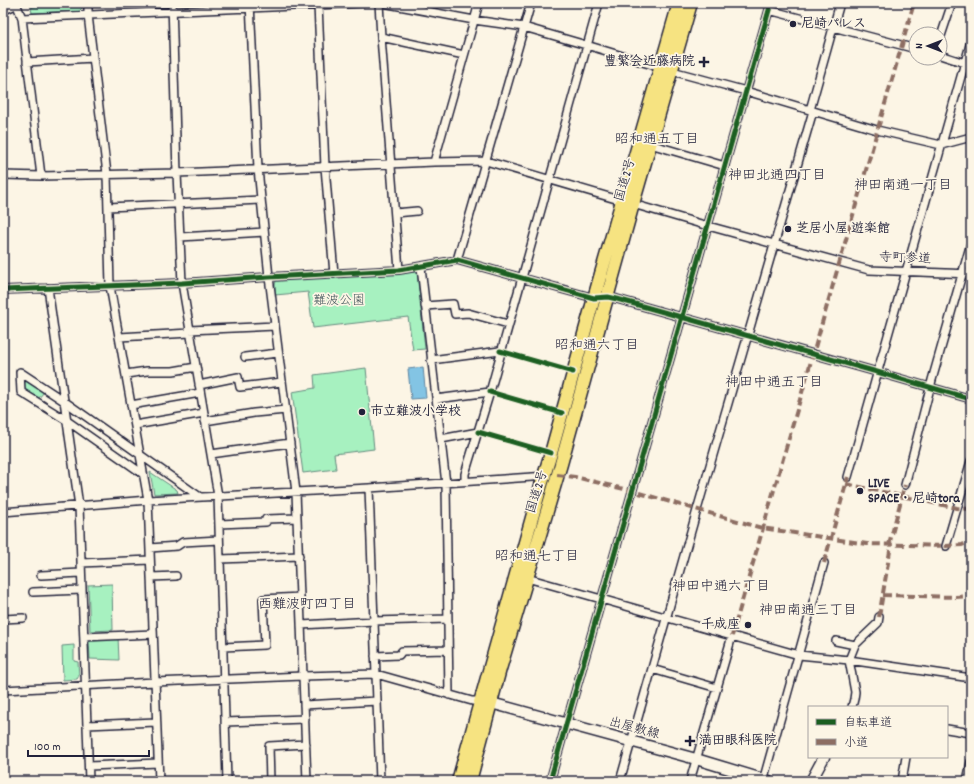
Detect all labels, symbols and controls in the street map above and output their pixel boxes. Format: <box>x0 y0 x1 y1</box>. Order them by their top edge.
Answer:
place label: 尼崎パレス <box>801 15 866 34</box>
marker: 尼崎パレス <box>788 19 798 29</box>
north arrow <box>908 26 948 66</box>
text: N <box>912 43 928 49</box>
place label: 豊繁会近藤病院 <box>604 53 695 72</box>
marker: 豊繁会近藤病院 <box>698 56 710 68</box>
district label: 昭和通五丁目 <box>615 130 699 150</box>
street label: 国道2号 <box>611 156 641 204</box>
district label: 神田北通四丁目 <box>728 166 826 186</box>
district label: 神田南通一丁目 <box>854 176 952 196</box>
place label: 芝居小屋 遊楽館 <box>796 220 890 239</box>
marker: 芝居小屋 遊楽館 <box>783 224 793 234</box>
street label: 寺町参道 <box>879 249 931 269</box>
park label: 難波公園 <box>313 292 365 311</box>
district label: 昭和通六丁目 <box>555 336 639 356</box>
district label: 神田中通五丁目 <box>725 373 823 393</box>
place label: 市立難波小学校 <box>370 403 461 422</box>
marker: 市立難波小学校 <box>357 407 367 417</box>
street label: 国道2号 <box>522 468 554 516</box>
place label: LIVE SPACE・尼崎tora <box>868 475 960 509</box>
marker: LIVE SPACE・尼崎tora <box>855 486 865 496</box>
district label: 昭和通七丁目 <box>495 547 579 567</box>
district label: 神田中通六丁目 <box>672 577 770 597</box>
district label: 西難波町四丁目 <box>258 595 356 615</box>
district label: 神田南通三丁目 <box>759 601 857 621</box>
place label: 千成座 <box>701 616 740 635</box>
marker: 千成座 <box>743 620 753 630</box>
legend <box>808 706 948 758</box>
street label: 出屋敷線 <box>606 713 663 745</box>
text: 自転車道 <box>844 715 892 732</box>
scale bar <box>28 732 149 758</box>
place label: 満田眼科医院 <box>699 732 777 751</box>
marker: 満田眼科医院 <box>684 735 696 747</box>
text: 小道 <box>844 735 868 752</box>
text: 100 m <box>34 739 61 756</box>

